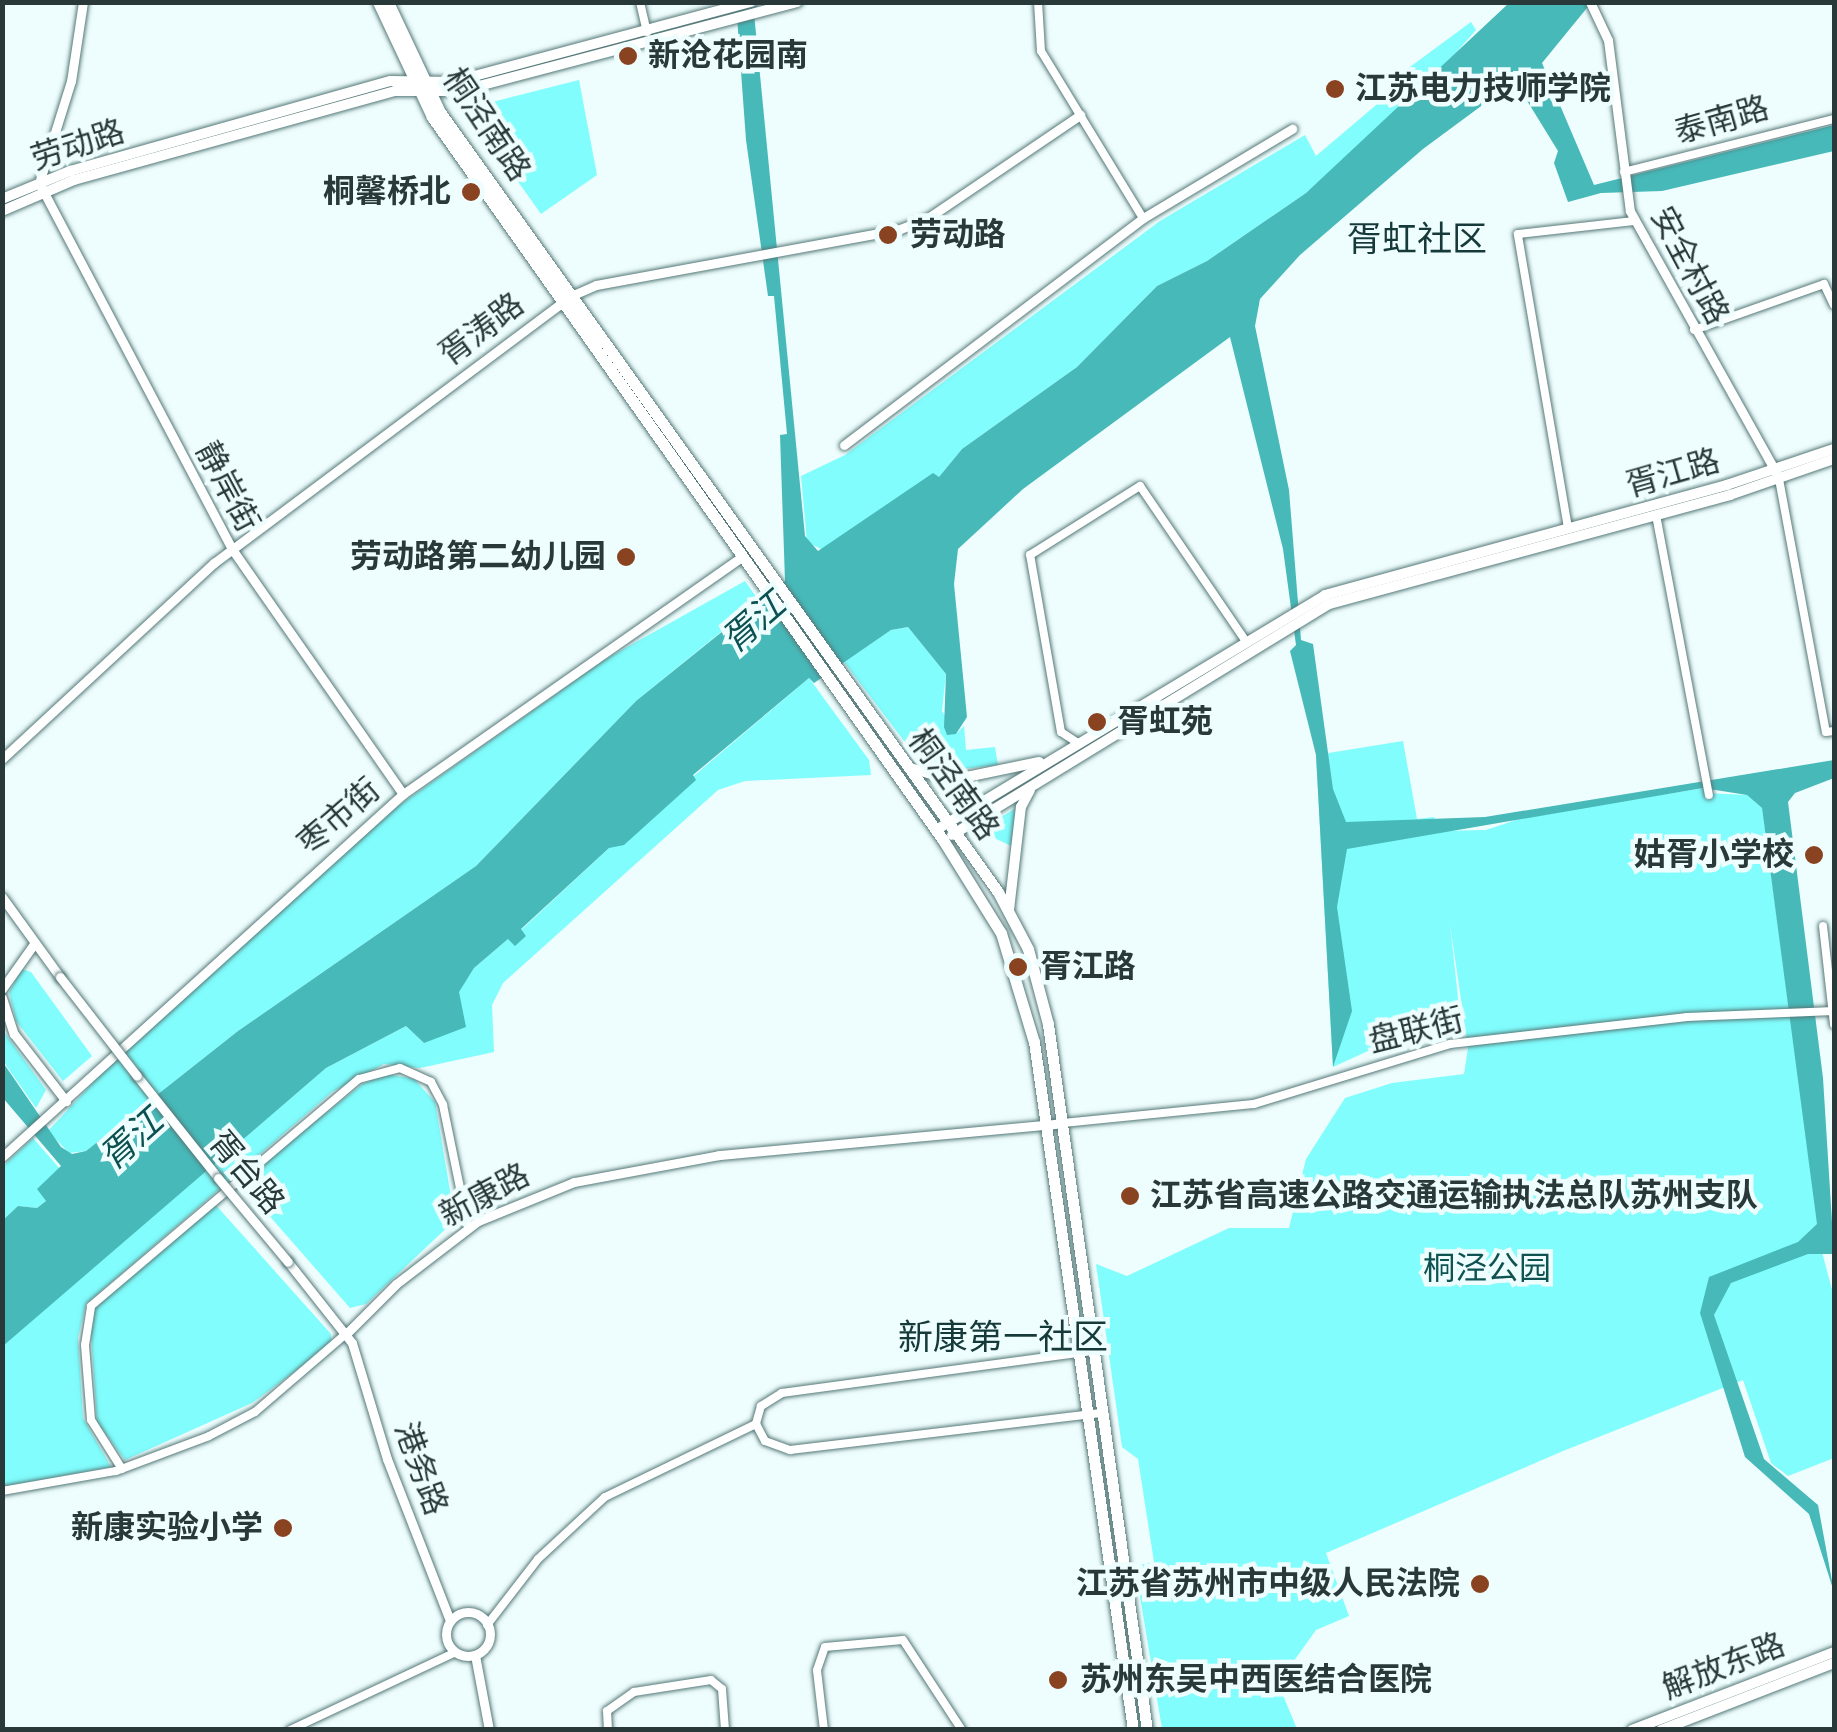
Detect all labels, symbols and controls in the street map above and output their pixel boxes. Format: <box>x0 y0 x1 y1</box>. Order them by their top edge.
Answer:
place label: 新沧花园南 <box>648 37 808 75</box>
marker: 新沧花园南 <box>617 45 639 67</box>
street label: 桐泾南路 <box>434 61 538 189</box>
place label: 江苏电力技师学院 <box>1355 70 1611 108</box>
marker: 江苏电力技师学院 <box>1324 78 1346 100</box>
street label: 泰南路 <box>1671 89 1773 153</box>
street label: 劳动路 <box>26 113 130 179</box>
place label: 桐馨桥北 <box>323 173 451 211</box>
marker: 桐馨桥北 <box>460 181 482 203</box>
street label: 安全村路 <box>1642 200 1736 332</box>
place label: 劳动路 <box>910 216 1006 254</box>
district label: 胥虹社区 <box>1347 219 1487 261</box>
marker: 劳动路 <box>875 222 901 248</box>
street label: 胥涛路 <box>432 286 532 374</box>
street label: 静岸街 <box>188 436 266 538</box>
street label: 胥江路 <box>1622 442 1724 506</box>
place label: 劳动路第二幼儿园 <box>350 538 606 576</box>
marker: 劳动路第二幼儿园 <box>615 546 637 568</box>
water label: 胥江 <box>714 584 794 662</box>
place label: 胥虹苑 <box>1117 703 1213 741</box>
marker: 胥虹苑 <box>1086 711 1108 733</box>
street label: 桐泾南路 <box>900 722 1006 848</box>
street label: 枣市街 <box>290 771 388 863</box>
place label: 姑胥小学校 <box>1634 836 1794 874</box>
marker: 姑胥小学校 <box>1803 844 1825 866</box>
place label: 胥江路 <box>1040 948 1136 986</box>
marker: 胥江路 <box>1005 954 1031 980</box>
street label: 盘联街 <box>1365 1001 1467 1061</box>
water label: 胥江 <box>92 1101 172 1179</box>
street label: 胥台路 <box>200 1124 292 1222</box>
street label: 新康路 <box>434 1157 536 1235</box>
place label: 江苏省高速公路交通运输执法总队苏州支队 <box>1150 1177 1758 1215</box>
marker: 江苏省高速公路交通运输执法总队苏州支队 <box>1119 1185 1141 1207</box>
park label: 桐泾公园 <box>1423 1250 1551 1288</box>
district label: 新康第一社区 <box>898 1317 1108 1359</box>
street label: 港务路 <box>386 1417 454 1521</box>
place label: 新康实验小学 <box>71 1509 263 1547</box>
marker: 新康实验小学 <box>272 1517 294 1539</box>
place label: 江苏省苏州市中级人民法院 <box>1076 1565 1460 1603</box>
marker: 江苏省苏州市中级人民法院 <box>1469 1573 1491 1595</box>
street label: 解放东路 <box>1657 1626 1791 1708</box>
place label: 苏州东吴中西医结合医院 <box>1080 1661 1432 1699</box>
marker: 苏州东吴中西医结合医院 <box>1045 1667 1071 1693</box>

